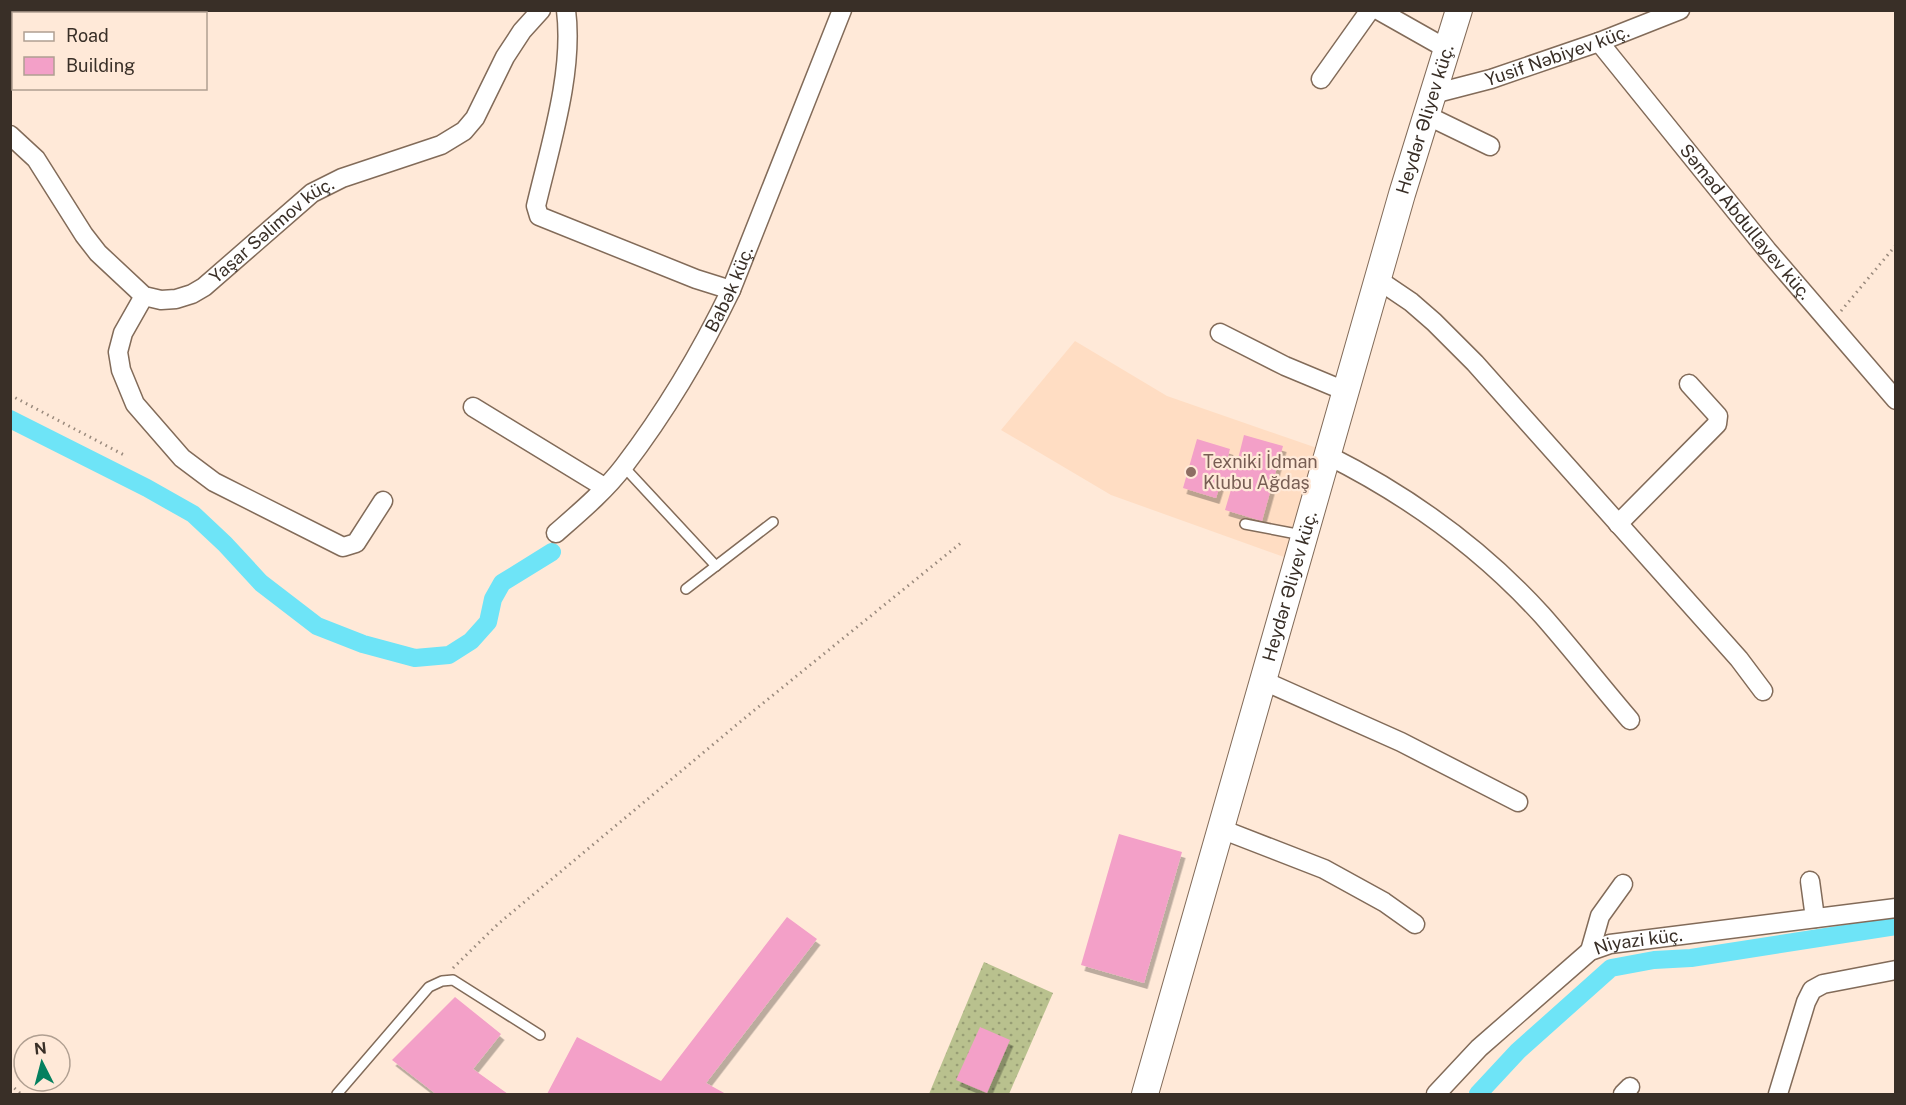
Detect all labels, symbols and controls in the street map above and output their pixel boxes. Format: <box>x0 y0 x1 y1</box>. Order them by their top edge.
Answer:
legend <box>12 12 207 90</box>
street label: Yusif Nəbiyev küç. <box>1483 20 1632 90</box>
text: Road <box>66 25 109 46</box>
street label: Heydər Əliyev küç. <box>1392 42 1458 197</box>
text: Building <box>66 55 135 76</box>
street label: Səməd Abdullayev küç. <box>1676 140 1816 304</box>
street label: Yaşar Səlimov küç. <box>205 173 337 287</box>
street label: Babək küç. <box>701 243 757 335</box>
place label: Texniki İdman Klubu Ağdaş <box>1203 450 1318 493</box>
marker: Texniki İdman Klubu Ağdaş <box>1184 465 1198 479</box>
street label: Heydər Əliyev küç. <box>1258 508 1321 664</box>
street label: Niyazi küç. <box>1591 924 1684 959</box>
north arrow <box>12 1033 72 1093</box>
text: N <box>33 1038 48 1059</box>

